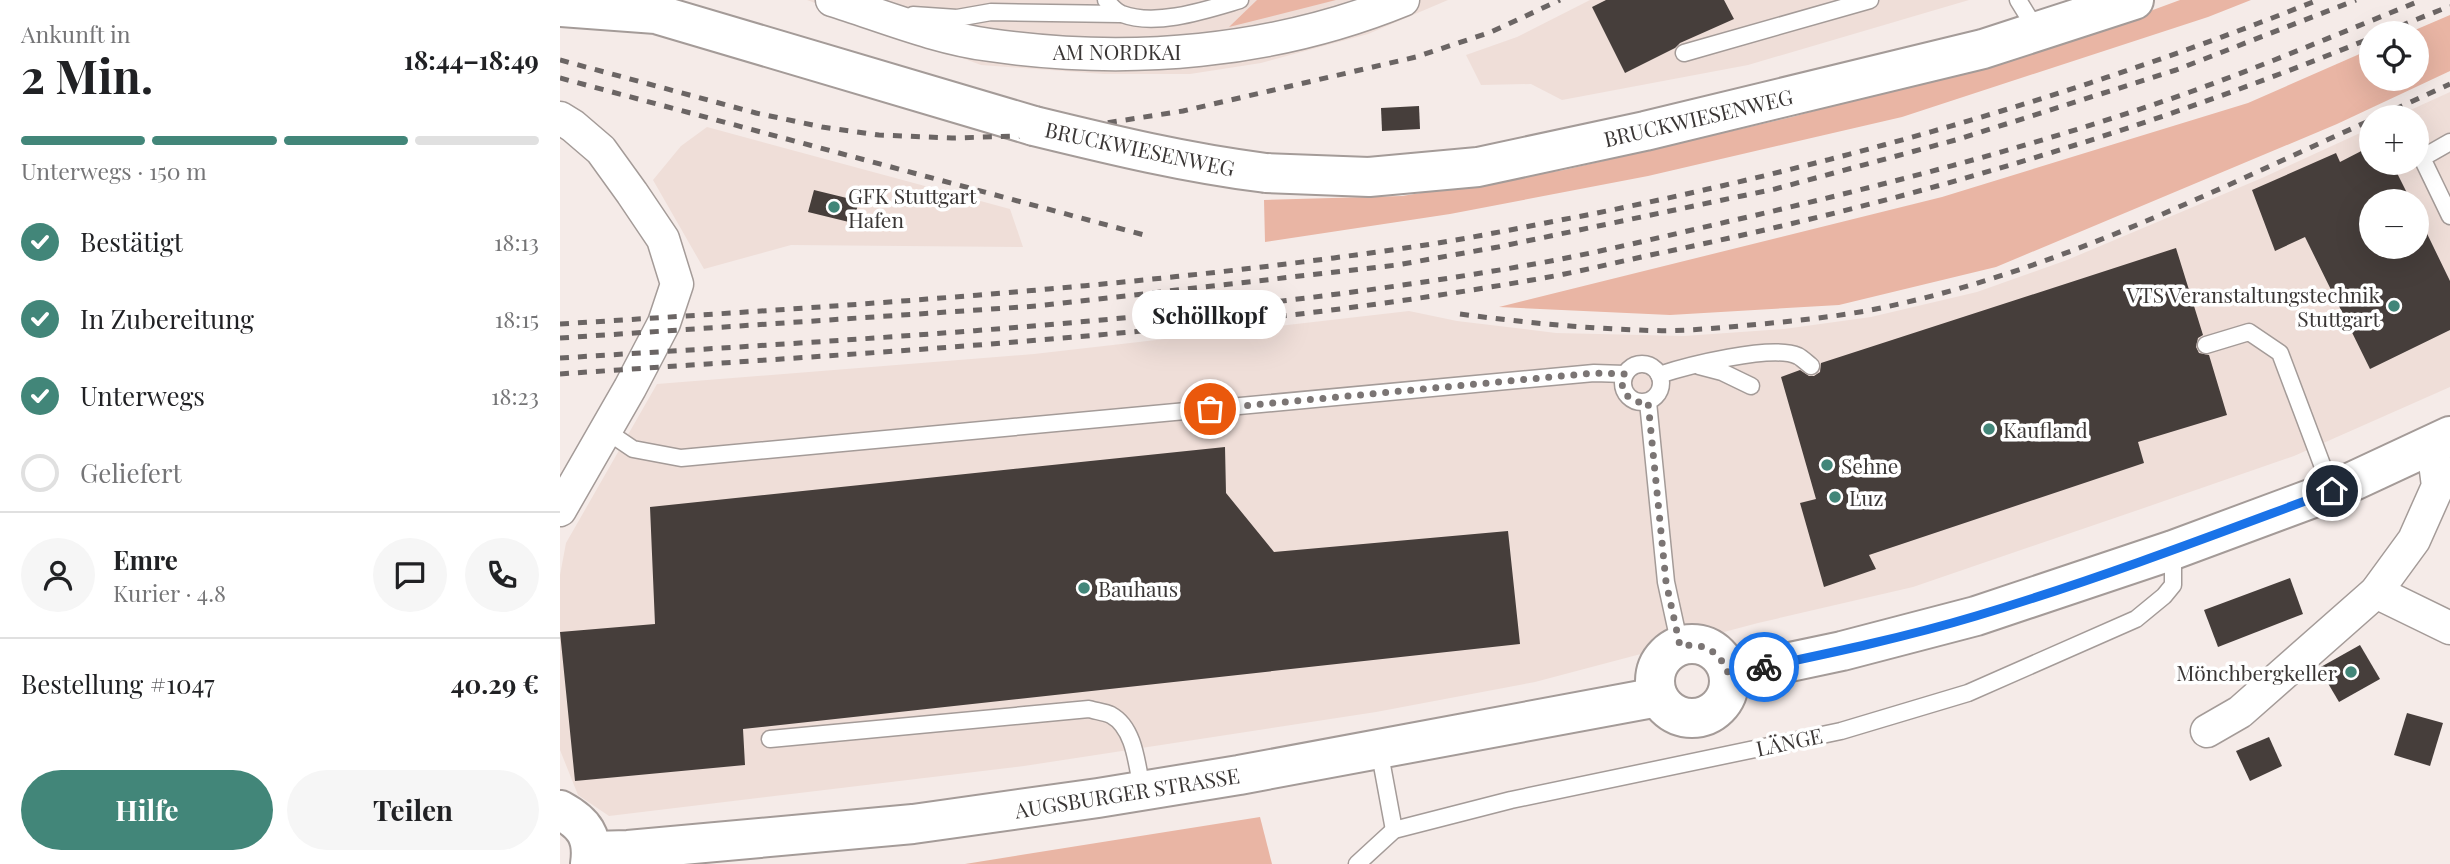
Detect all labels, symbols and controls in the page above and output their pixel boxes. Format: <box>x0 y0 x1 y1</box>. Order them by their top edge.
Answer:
text: Ankunft in <box>21 18 131 49</box>
map controls <box>2359 21 2429 259</box>
button: locate <box>2359 21 2429 91</box>
street label: AM NORDKAI <box>1052 37 1181 65</box>
text: 18:44–18:49 <box>404 42 539 77</box>
text: 2 Min. <box>21 44 153 106</box>
street label: BRUCKWIESENWEG <box>1601 82 1796 152</box>
button: + <box>2359 105 2429 175</box>
street label: BRUCKWIESENWEG <box>1043 114 1238 182</box>
text: Unterwegs · 150 m <box>21 155 207 186</box>
place label: GFK Stuttgart Hafen <box>848 181 977 233</box>
button: − <box>2359 189 2429 259</box>
marker: GFK Stuttgart Hafen <box>826 199 842 215</box>
icon: check <box>21 223 59 261</box>
text: Bestätigt <box>80 224 183 259</box>
text: 18:13 <box>494 226 539 257</box>
place label: VTS Veranstaltungstechnik Stuttgart <box>2125 280 2381 332</box>
callout: Schöllkopf <box>1133 290 1287 339</box>
marker: VTS Veranstaltungstechnik Stuttgart <box>2386 298 2402 314</box>
text: Schöllkopf <box>1152 299 1266 330</box>
icon: check <box>21 300 59 338</box>
text: In Zubereitung <box>80 301 254 336</box>
text: 18:15 <box>495 303 539 334</box>
icon: check <box>21 377 59 415</box>
text: Unterwegs <box>80 378 205 413</box>
pin <box>1180 379 1240 439</box>
text: 18:23 <box>491 380 539 411</box>
icon: bag <box>1191 390 1229 428</box>
place label: Kaufland <box>2003 415 2088 443</box>
marker: Kaufland <box>1981 421 1997 437</box>
place label: Sehne <box>1841 451 1898 479</box>
text: Geliefert <box>80 455 182 490</box>
marker: Sehne <box>1819 457 1835 473</box>
pin <box>2302 461 2362 521</box>
icon: home <box>2313 472 2351 510</box>
place label: Luz <box>1849 483 1884 511</box>
marker: Luz <box>1827 489 1843 505</box>
button: person <box>21 538 95 612</box>
button: chat <box>373 538 447 612</box>
button: phone <box>465 538 539 612</box>
text: Emre <box>113 542 178 577</box>
place label: Bauhaus <box>1098 574 1178 602</box>
text: Kurier · 4.8 <box>113 577 226 608</box>
marker: Bauhaus <box>1076 580 1092 596</box>
courier <box>1729 632 1799 702</box>
icon: bike <box>1745 648 1783 686</box>
place label: Mönchbergkeller <box>2176 658 2338 686</box>
marker: Mönchbergkeller <box>2343 664 2359 680</box>
text: Bestellung #1047 <box>21 666 215 701</box>
text: 40.29 € <box>451 666 539 701</box>
street label: LÄNGE <box>1753 720 1825 762</box>
street label: AUGSBURGER STRASSE <box>1012 760 1241 824</box>
button: Hilfe <box>21 770 273 850</box>
button: Teilen <box>287 770 539 850</box>

